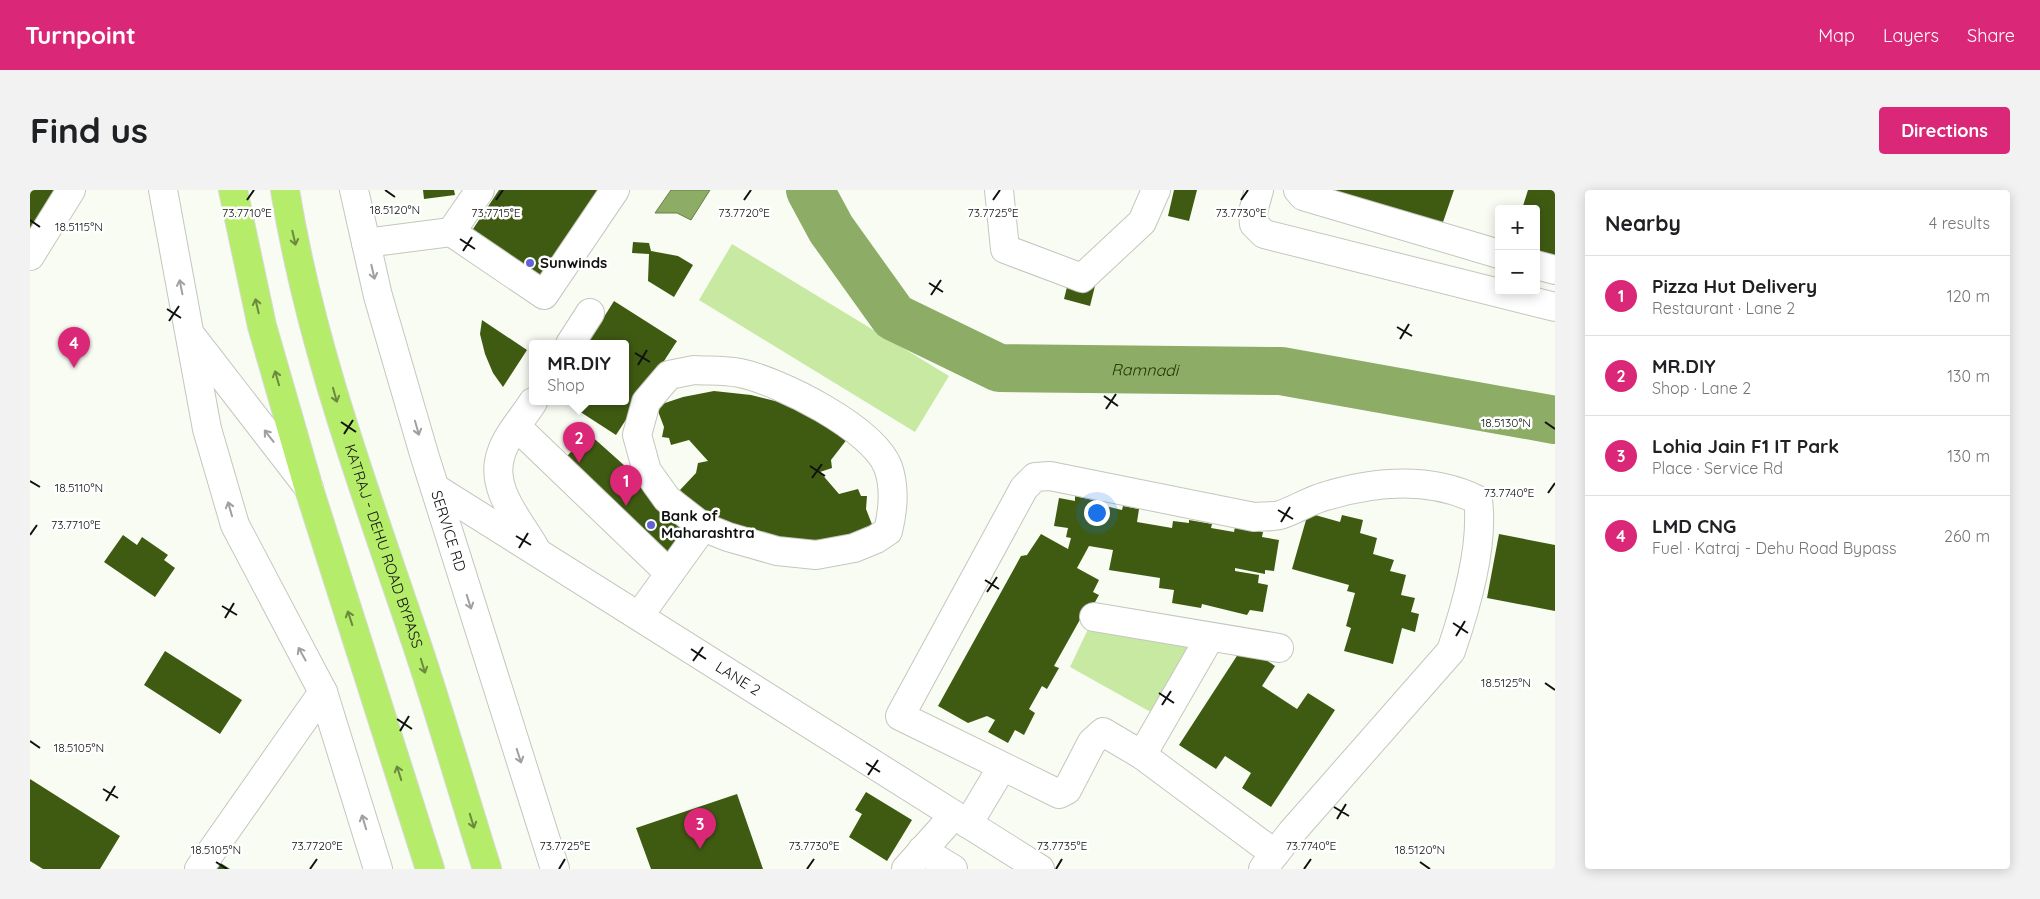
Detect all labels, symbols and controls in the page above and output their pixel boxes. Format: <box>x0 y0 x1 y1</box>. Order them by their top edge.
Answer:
text: Turnpoint <box>25 20 136 50</box>
text: Map <box>1818 24 1855 47</box>
text: Layers <box>1883 24 1939 47</box>
text: Share <box>1967 24 2015 47</box>
button: Directions <box>1879 107 2010 154</box>
text: Find us <box>30 108 148 152</box>
text: 18.5120°N <box>370 202 420 217</box>
text: 73.7710°E <box>222 205 272 220</box>
text: 73.7715°E <box>471 205 521 220</box>
text: 73.7720°E <box>718 205 770 220</box>
text: 73.7725°E <box>968 205 1019 220</box>
text: 73.7730°E <box>1215 205 1267 220</box>
map controls <box>1495 205 1540 295</box>
button: + <box>1495 205 1540 250</box>
text: Nearby <box>1605 210 1681 236</box>
text: 4 results <box>1929 213 1990 233</box>
text: 18.5115°N <box>55 219 103 234</box>
one-way arrow <box>290 229 299 245</box>
button: − <box>1495 250 1540 295</box>
place label: Sunwinds <box>540 253 607 272</box>
marker: Sunwinds <box>524 257 536 269</box>
one-way arrow <box>369 263 378 279</box>
text: Pizza Hut Delivery <box>1652 274 1817 298</box>
one-way arrow <box>175 280 185 296</box>
text: 1 <box>1618 286 1624 306</box>
text: 120 m <box>1947 286 1990 306</box>
one-way arrow <box>252 298 262 314</box>
text: Restaurant · Lane 2 <box>1652 298 1795 318</box>
pin: 4 <box>58 327 90 368</box>
popup <box>529 340 629 405</box>
text: MR.DIY <box>547 351 611 375</box>
text: MR.DIY <box>1652 354 1715 378</box>
water label: Ramnadi <box>1111 359 1180 380</box>
text: 2 <box>1616 366 1626 386</box>
text: 130 m <box>1947 366 1990 386</box>
one-way arrow <box>272 371 282 387</box>
text: Shop <box>547 375 585 395</box>
text: Shop · Lane 2 <box>1652 378 1751 398</box>
one-way arrow <box>331 387 341 403</box>
text: 18.5130°N <box>1481 415 1531 430</box>
one-way arrow <box>412 420 422 436</box>
pin: 2 <box>563 422 595 463</box>
one-way arrow <box>263 430 274 443</box>
text: Lohia Jain F1 IT Park <box>1652 434 1839 458</box>
street label: KATRAJ - DEHU ROAD BYPASS <box>341 442 427 650</box>
text: 3 <box>1617 446 1625 466</box>
text: 130 m <box>1947 446 1990 466</box>
text: Place · Service Rd <box>1652 458 1783 478</box>
pin: 1 <box>610 465 642 506</box>
text: 18.5110°N <box>55 480 103 495</box>
text: 73.7740°E <box>1484 485 1535 500</box>
street label: SERVICE RD <box>427 488 471 574</box>
your location <box>1084 500 1110 526</box>
one-way arrow <box>224 501 234 517</box>
place label: Bank of Maharashtra <box>661 506 755 542</box>
text: LMD CNG <box>1652 514 1736 538</box>
text: 73.7710°E <box>51 517 101 532</box>
marker: Bank of Maharashtra <box>645 519 657 531</box>
text: 4 <box>1616 526 1626 546</box>
text: 260 m <box>1944 526 1990 546</box>
text: Fuel · Katraj - Dehu Road Bypass <box>1652 538 1897 558</box>
one-way arrow <box>465 593 474 609</box>
one-way arrow <box>345 610 354 626</box>
one-way arrow <box>297 647 306 662</box>
street label: LANE 2 <box>712 657 764 700</box>
one-way arrow <box>419 658 429 674</box>
text: 18.5125°N <box>1481 675 1531 690</box>
text: 18.5105°N <box>54 740 104 755</box>
one-way arrow <box>514 748 524 764</box>
one-way arrow <box>394 765 404 781</box>
pin: 3 <box>684 808 716 849</box>
one-way arrow <box>467 813 477 829</box>
one-way arrow <box>358 815 368 831</box>
text: 73.7720°E <box>291 838 343 853</box>
text: 73.7725°E <box>540 838 591 853</box>
text: 73.7730°E <box>788 838 840 853</box>
text: 73.7735°E <box>1037 838 1087 853</box>
text: 73.7740°E <box>1286 838 1337 853</box>
text: 18.5105°N <box>191 842 241 857</box>
text: 18.5120°N <box>1395 842 1445 857</box>

